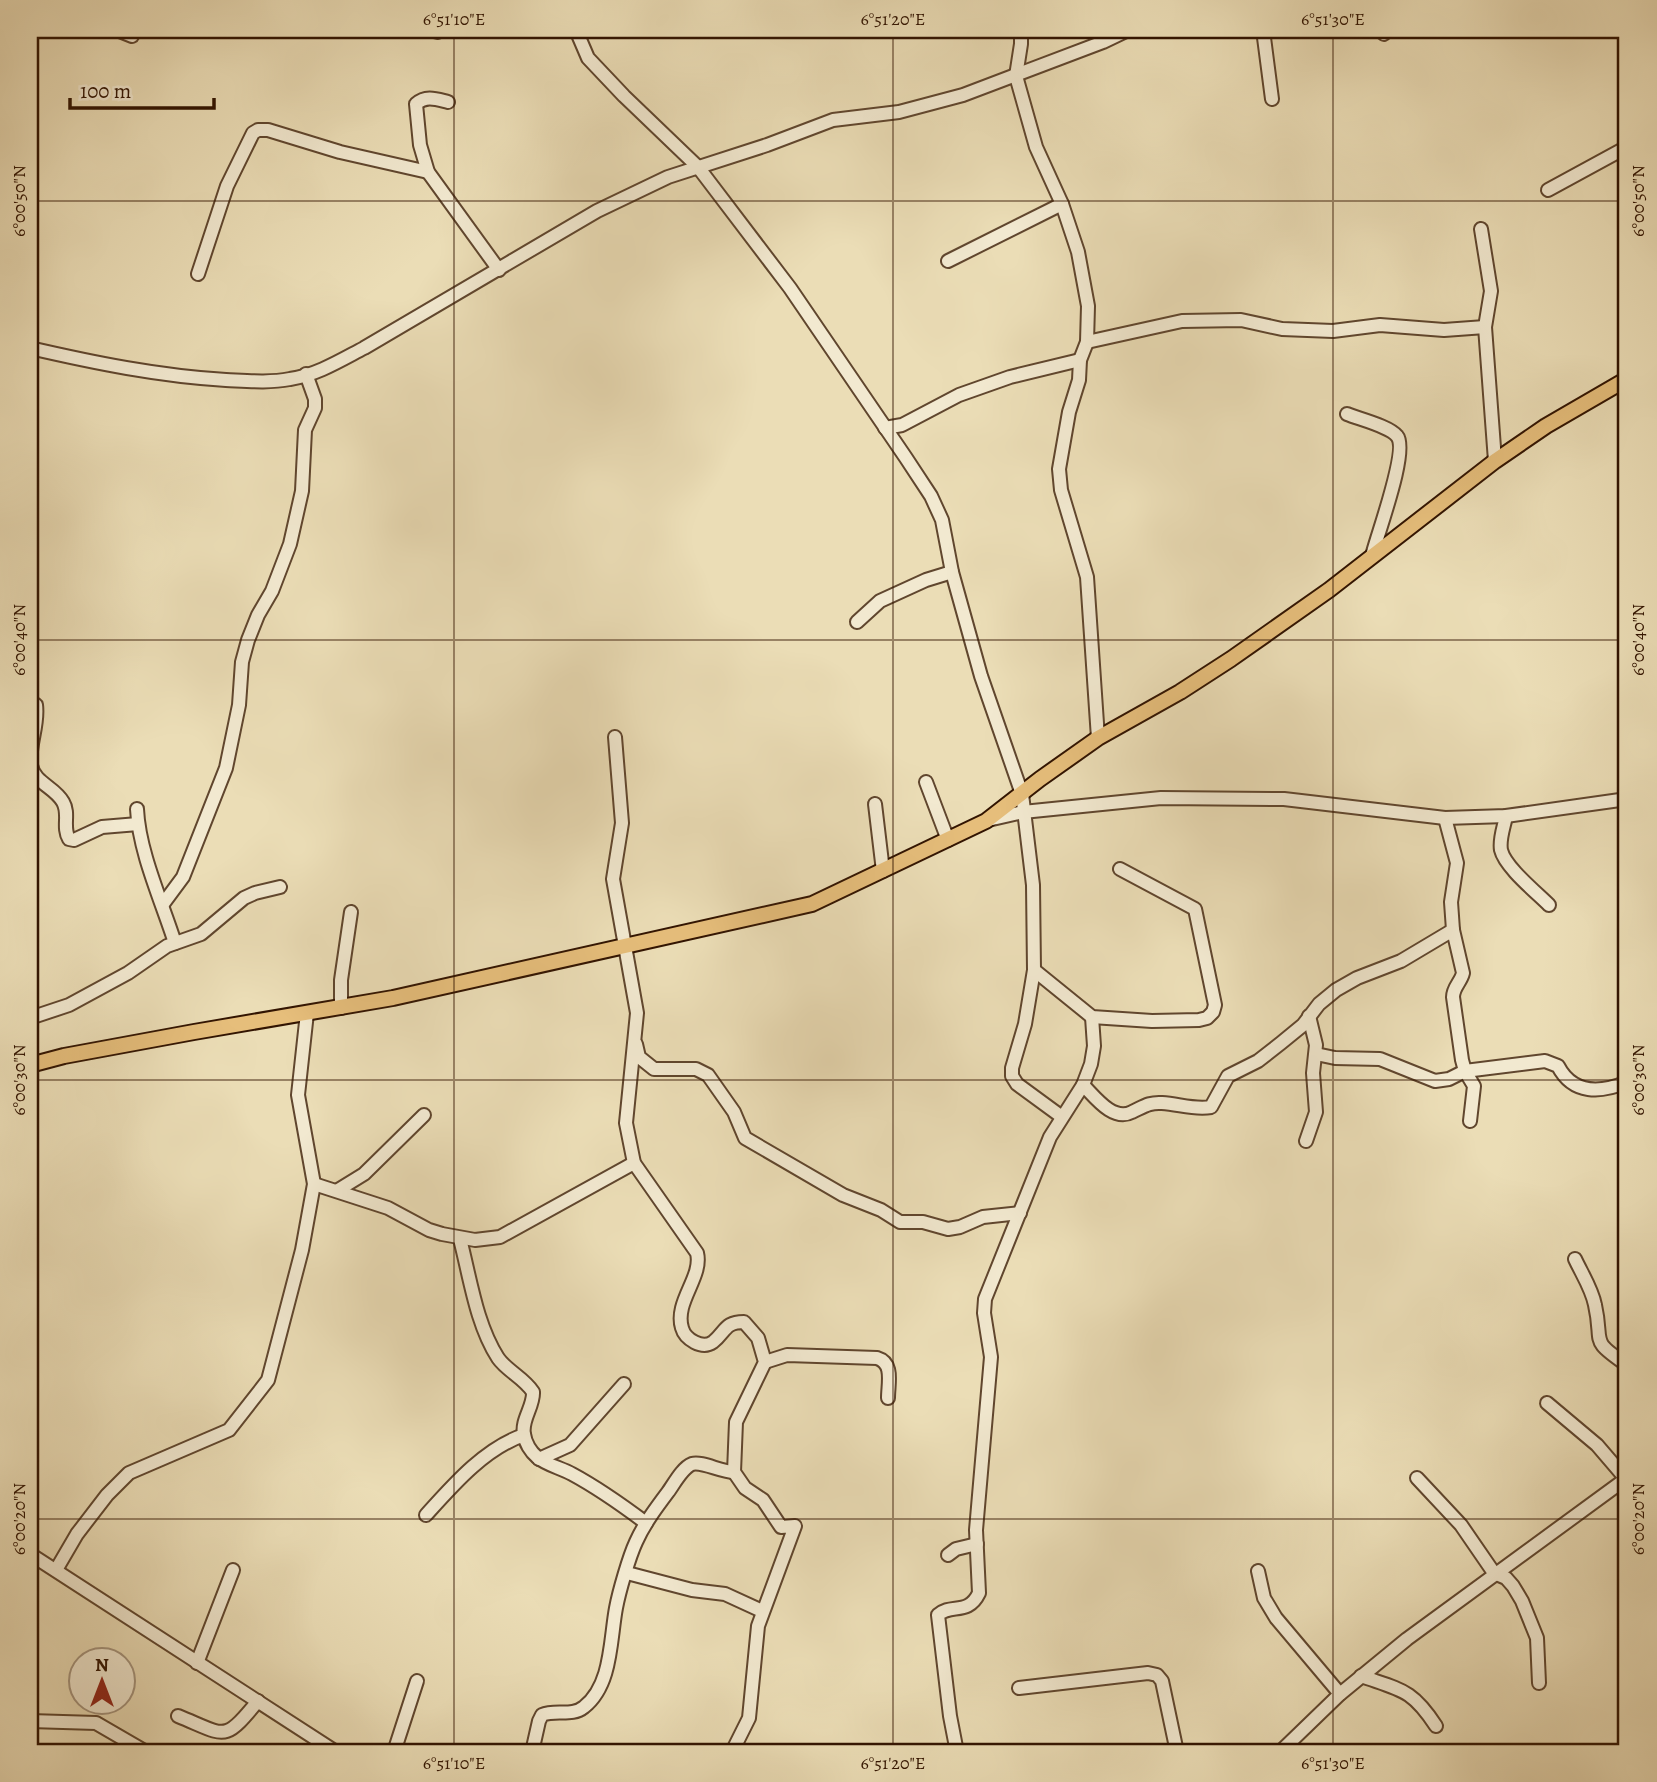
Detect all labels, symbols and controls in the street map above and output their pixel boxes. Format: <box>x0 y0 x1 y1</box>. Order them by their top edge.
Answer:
text: 6°51'10"E <box>423 7 485 31</box>
text: 6°51'20"E <box>861 7 925 31</box>
text: 6°51'30"E <box>1301 7 1365 31</box>
scale bar <box>70 66 214 110</box>
text: 100 m <box>80 77 131 105</box>
text: 6°00'50"N <box>7 165 31 237</box>
text: 6°00'50"N <box>1626 165 1650 237</box>
text: 6°00'40"N <box>7 604 31 676</box>
text: 6°00'40"N <box>1626 604 1650 676</box>
text: 6°00'30"N <box>7 1044 31 1116</box>
text: 6°00'30"N <box>1626 1044 1650 1116</box>
text: 6°00'20"N <box>7 1483 31 1555</box>
text: 6°00'20"N <box>1626 1483 1650 1555</box>
north arrow <box>66 1646 136 1716</box>
text: N <box>95 1652 109 1678</box>
text: 6°51'10"E <box>423 1751 485 1775</box>
text: 6°51'20"E <box>861 1751 925 1775</box>
text: 6°51'30"E <box>1301 1751 1365 1775</box>

